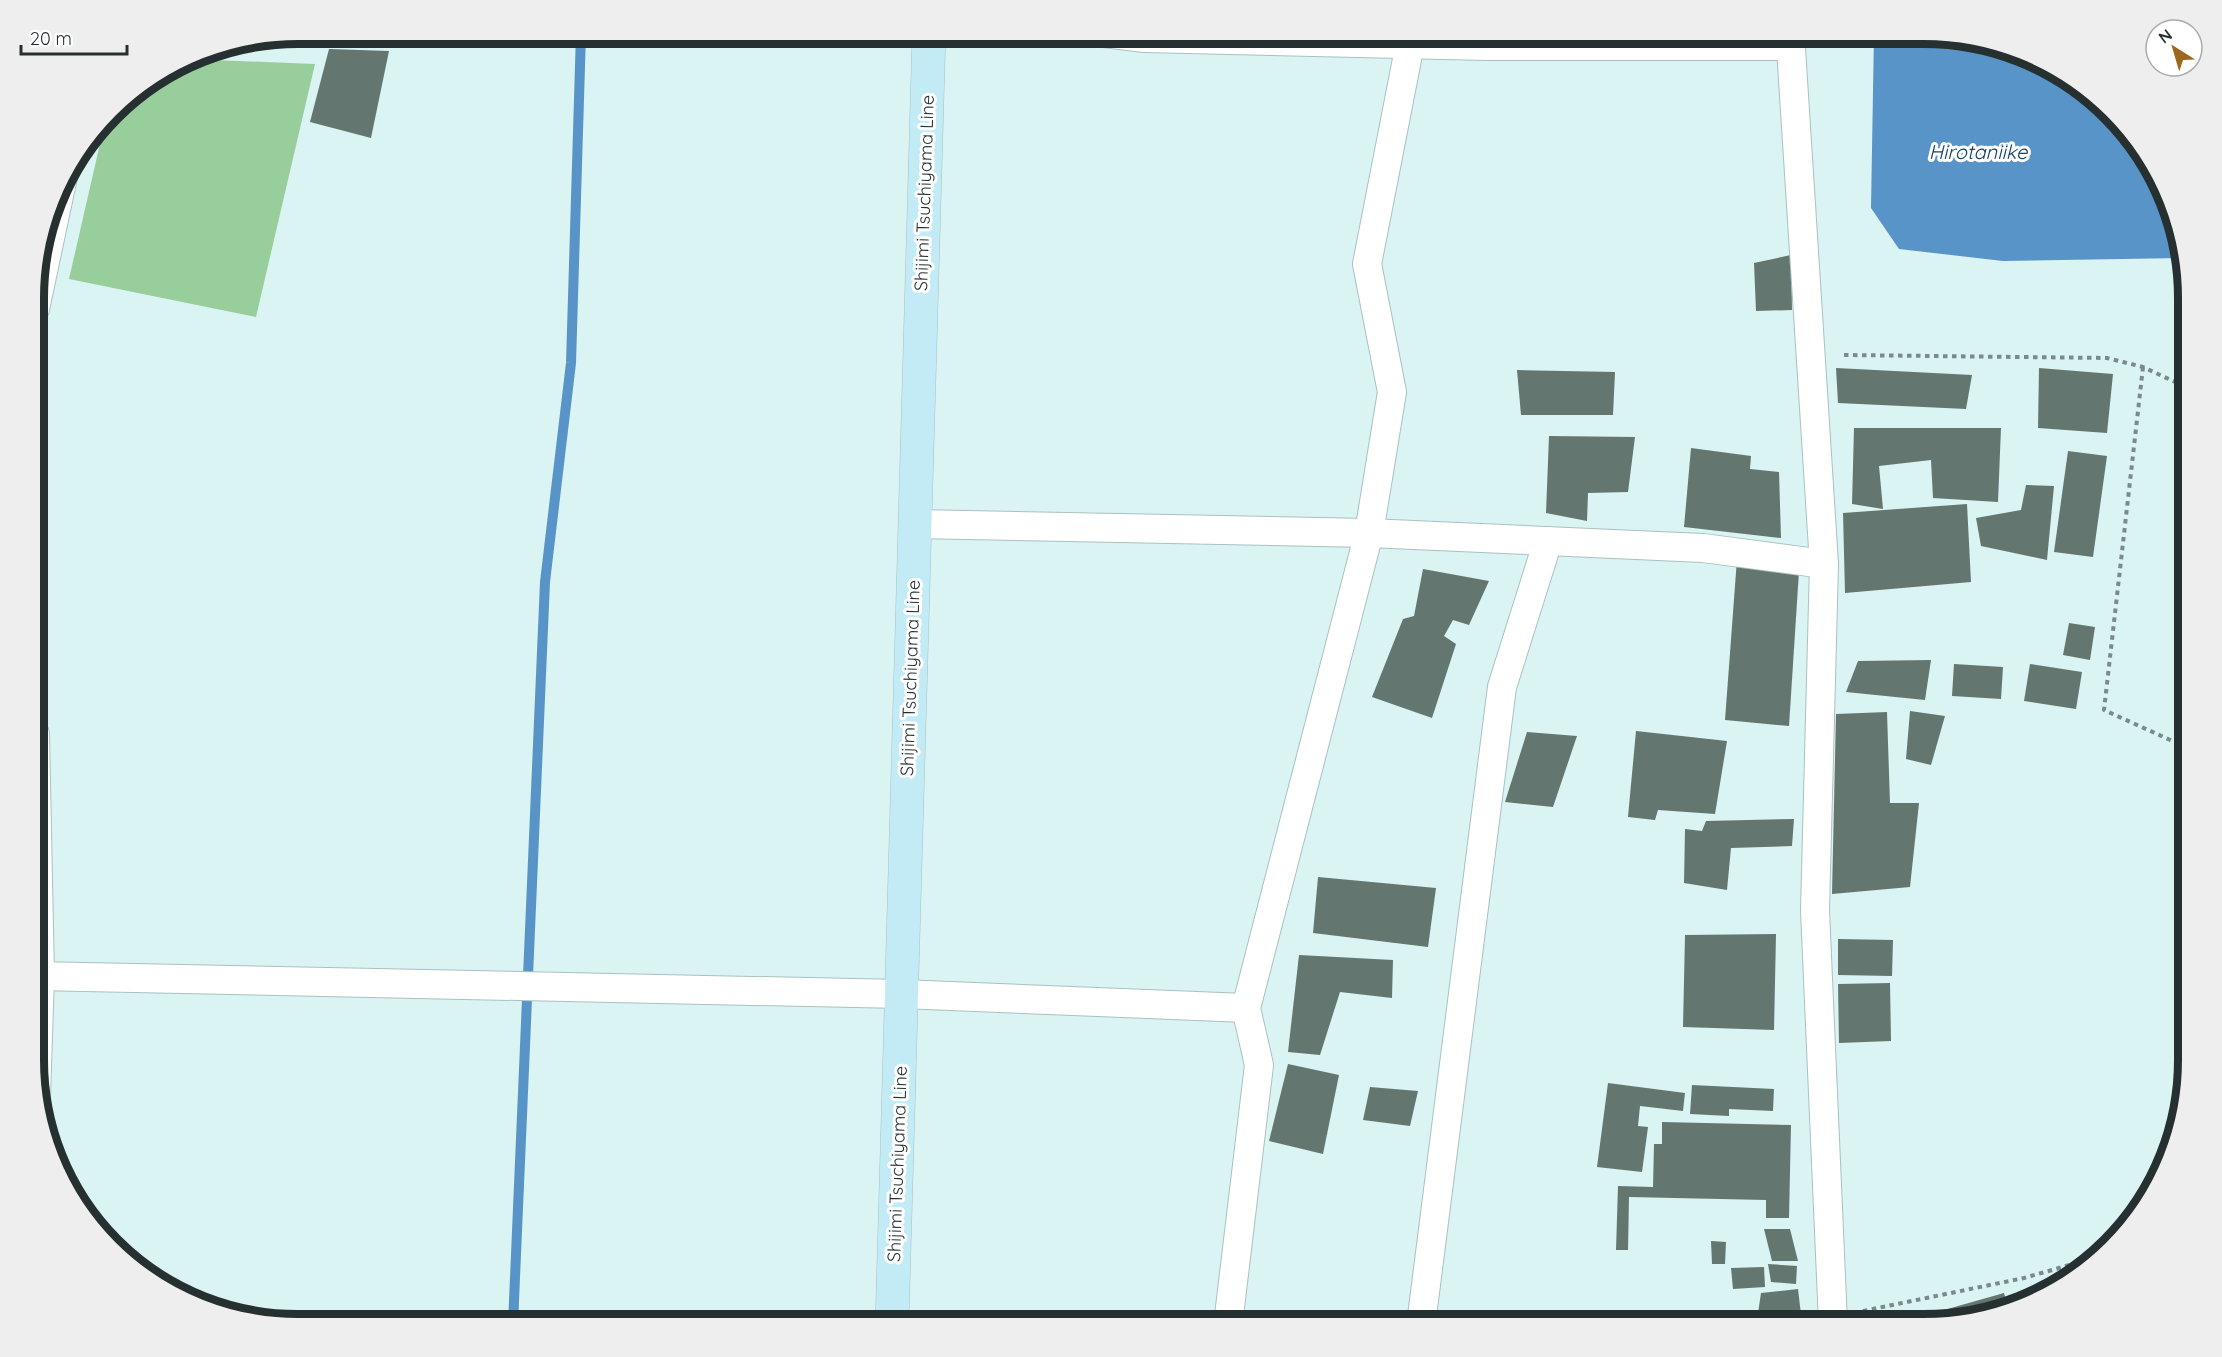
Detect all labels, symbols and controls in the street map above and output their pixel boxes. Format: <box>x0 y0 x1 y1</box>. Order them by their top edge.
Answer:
scale bar <box>21 18 128 56</box>
north arrow <box>2144 18 2204 78</box>
text: N <box>2154 24 2176 48</box>
text: 20 m <box>30 27 72 50</box>
street label: Shijimi Tsuchiyama Line <box>909 94 939 292</box>
water label: Hirotaniike <box>1929 139 2028 164</box>
street label: Shijimi Tsuchiyama Line <box>895 579 925 777</box>
street label: Shijimi Tsuchiyama Line <box>882 1065 912 1263</box>

